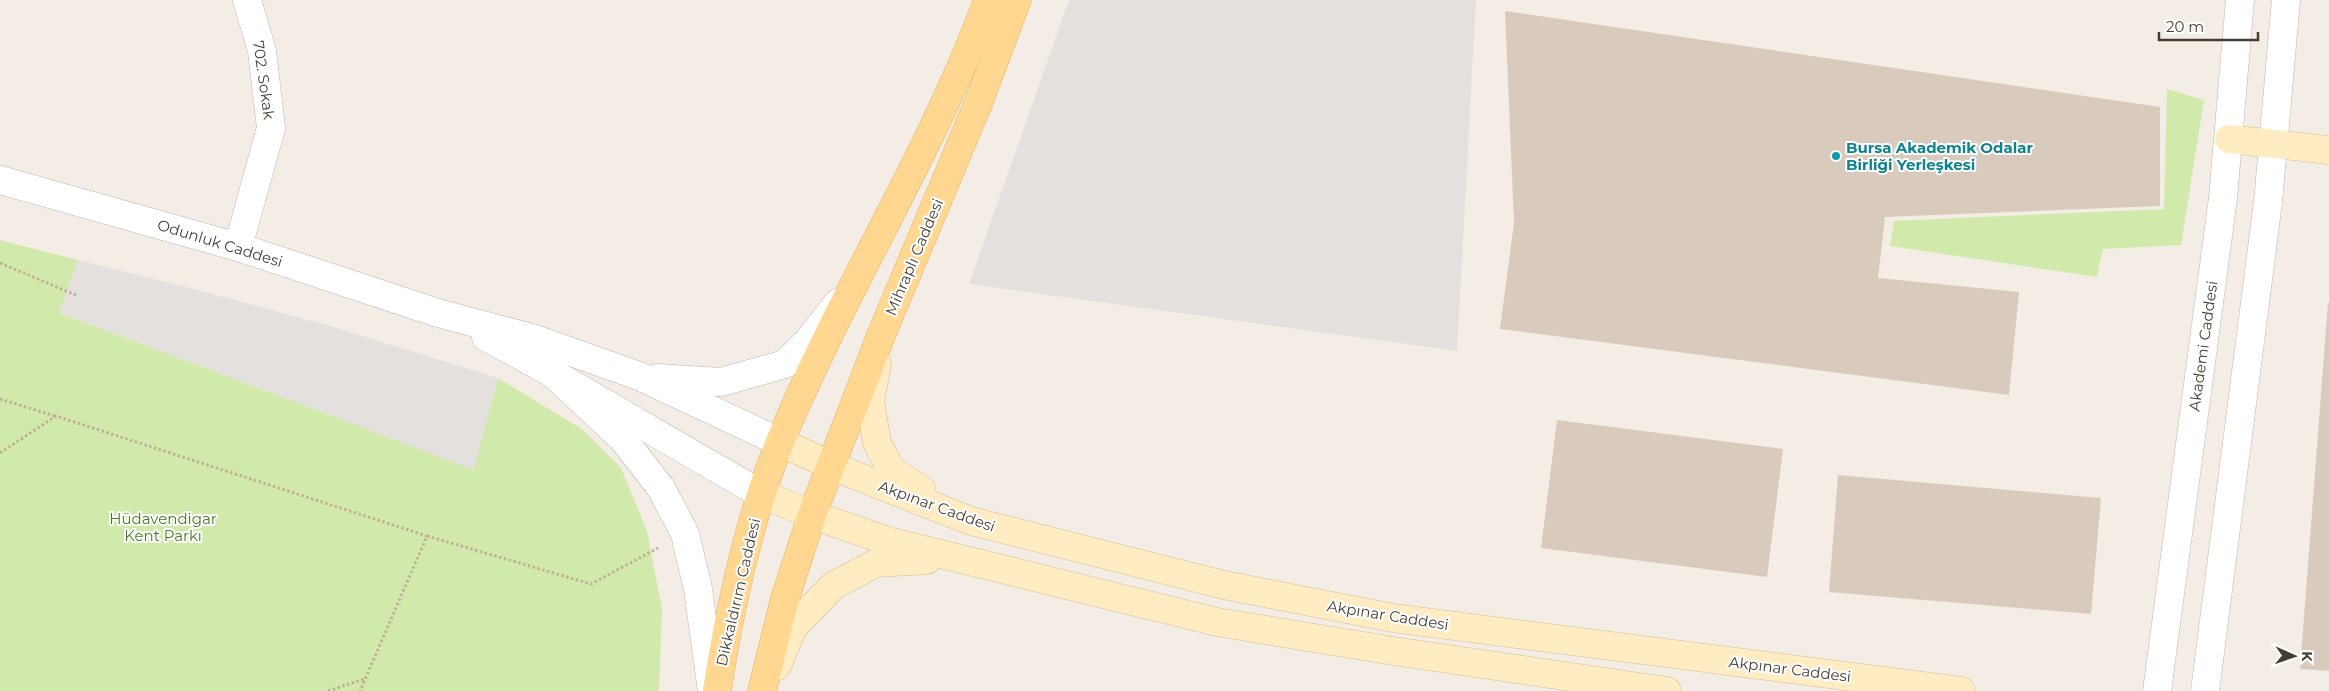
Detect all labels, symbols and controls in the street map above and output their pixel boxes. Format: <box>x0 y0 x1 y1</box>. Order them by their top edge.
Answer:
scale bar <box>2159 10 2258 42</box>
text: 20 m <box>2166 17 2204 36</box>
street label: 702. Sokak <box>249 39 279 121</box>
place label: Bursa Akademik Odalar Birliği Yerleşkesi <box>1846 138 2033 174</box>
marker: Bursa Akademik Odalar Birliği Yerleşkesi <box>1830 150 1842 162</box>
street label: Mihraplı Caddesi <box>881 196 947 318</box>
street label: Odunluk Caddesi <box>155 215 285 271</box>
street label: Akademi Caddesi <box>2184 279 2222 413</box>
street label: Akpınar Caddesi <box>876 476 998 536</box>
park label: Hüdavendigar Kent Parkı <box>109 509 217 545</box>
street label: Dikkaldırım Caddesi <box>712 516 764 668</box>
street label: Akpınar Caddesi <box>1326 596 1450 634</box>
north arrow <box>2269 631 2319 681</box>
text: K <box>2298 651 2316 663</box>
street label: Akpınar Caddesi <box>1728 652 1852 686</box>

